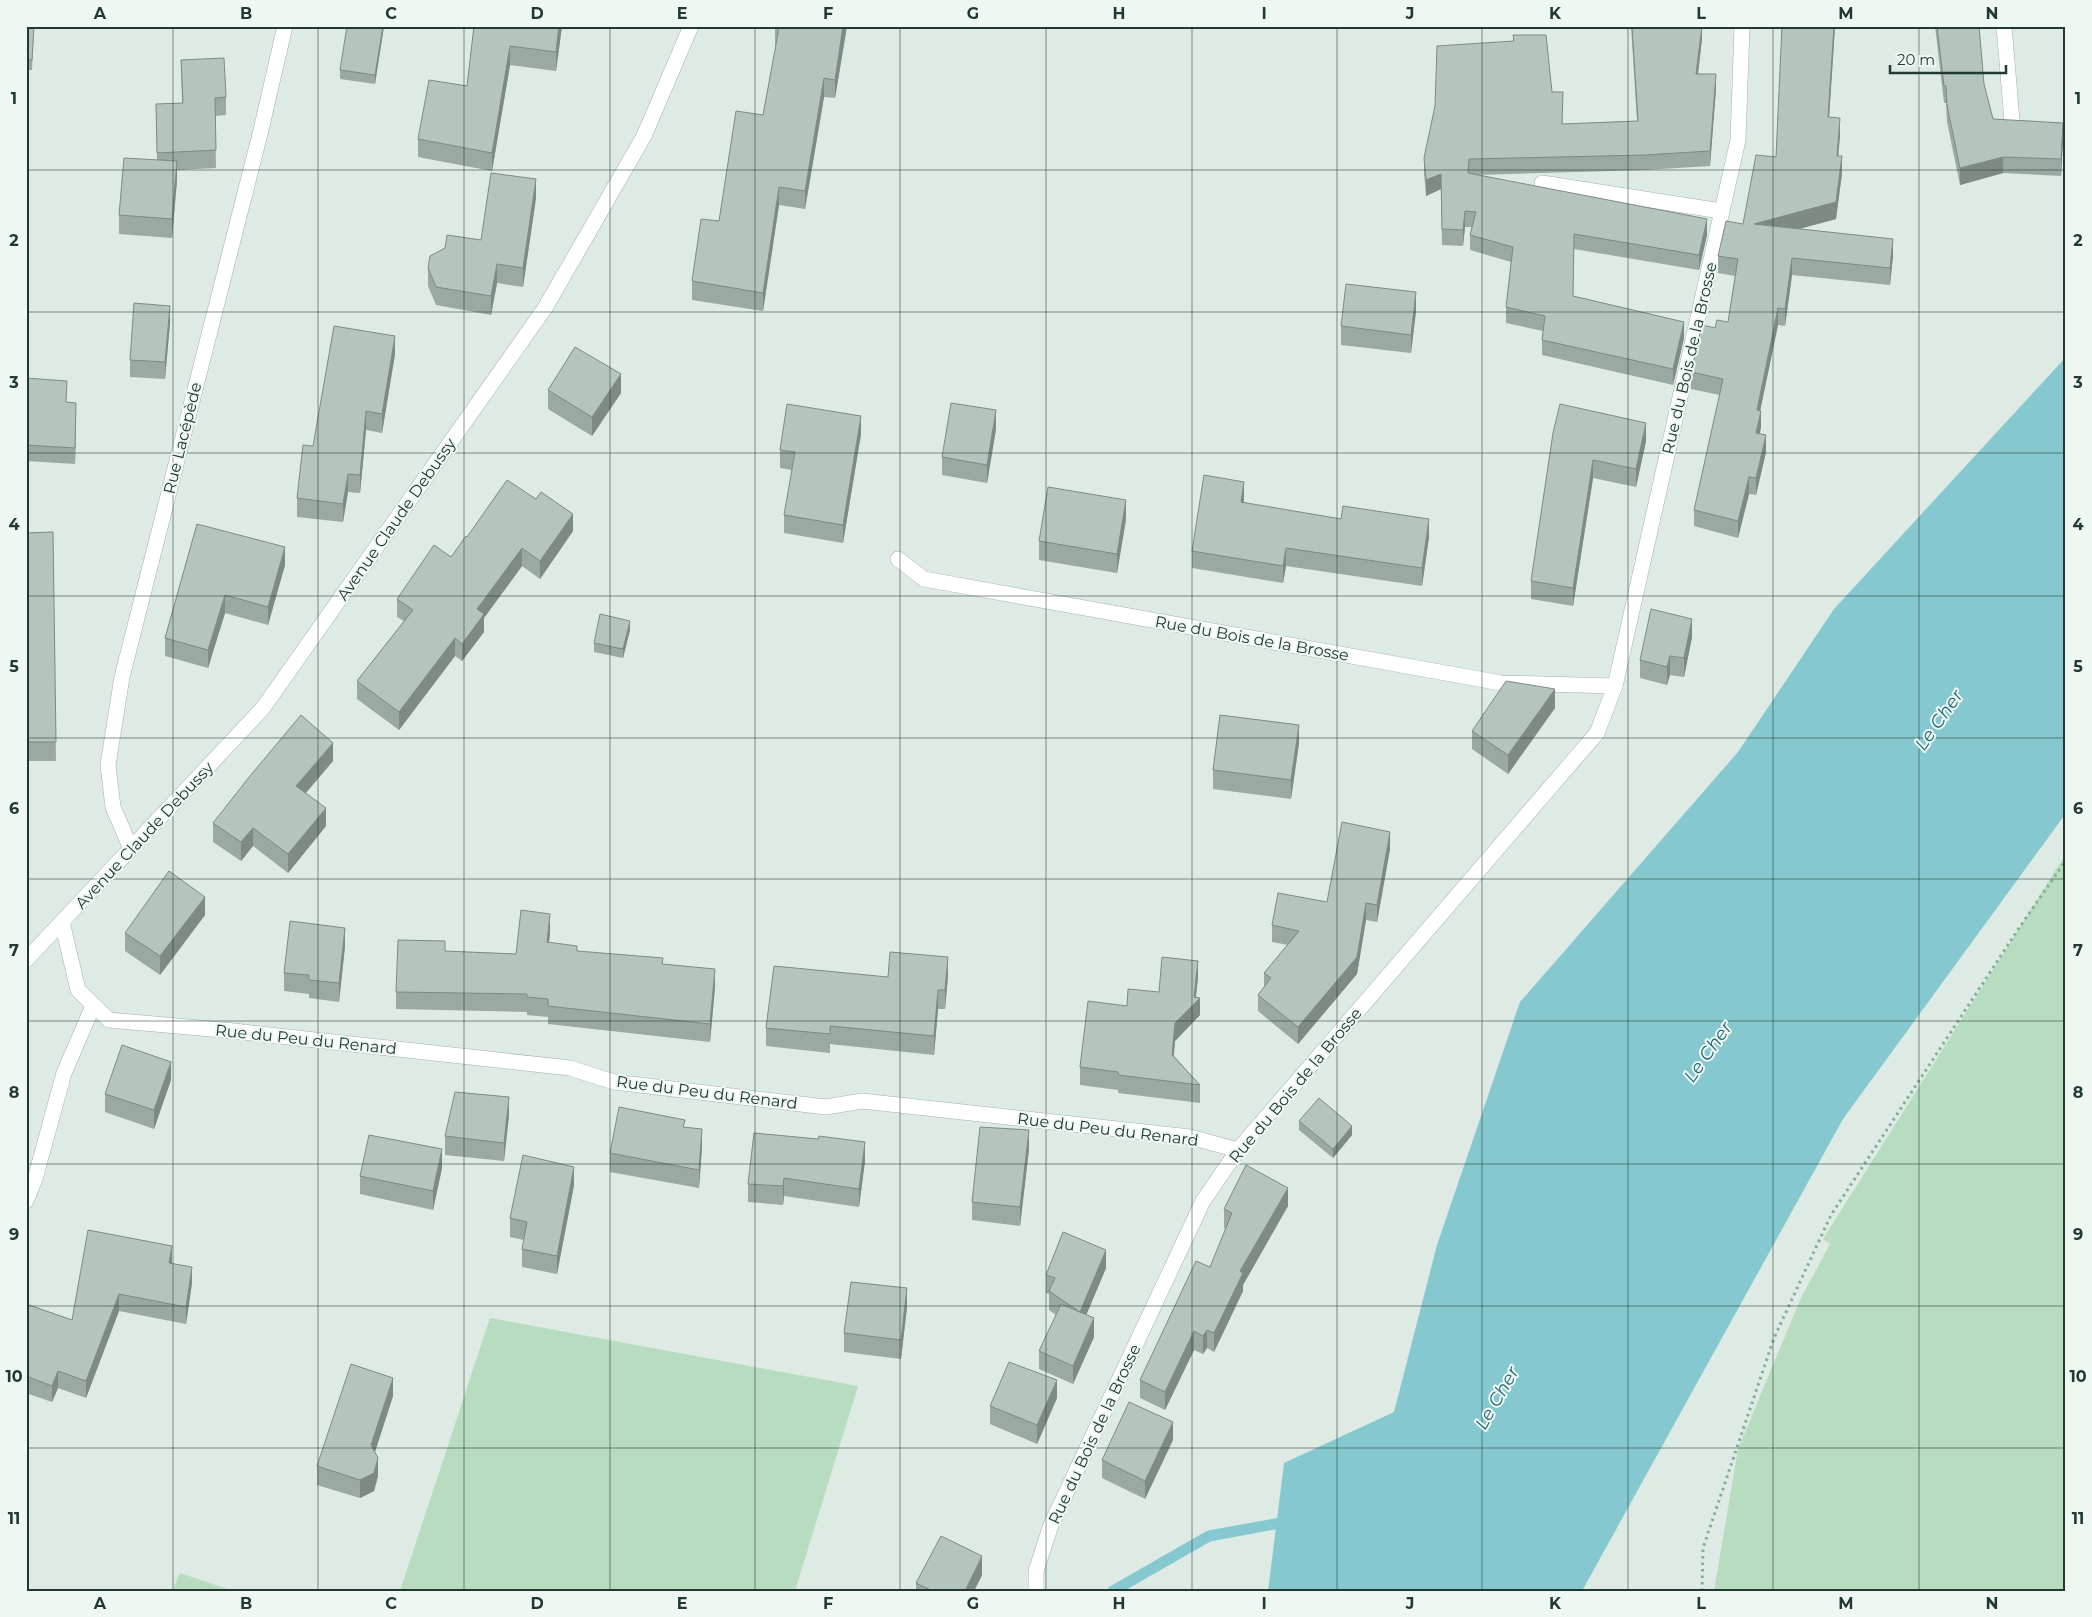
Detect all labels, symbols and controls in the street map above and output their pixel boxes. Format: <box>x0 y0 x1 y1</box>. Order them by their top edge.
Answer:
text: A <box>93 4 107 23</box>
text: B <box>240 4 252 23</box>
text: C <box>385 4 397 23</box>
text: D <box>530 4 544 23</box>
text: E <box>677 4 687 23</box>
text: F <box>823 4 833 23</box>
text: G <box>967 4 979 23</box>
text: H <box>1113 4 1125 23</box>
text: I <box>1261 4 1267 23</box>
text: J <box>1405 4 1414 23</box>
text: K <box>1549 4 1562 23</box>
text: L <box>1696 4 1706 23</box>
text: M <box>1838 4 1854 23</box>
text: N <box>1986 4 1998 23</box>
scale bar <box>1890 42 2006 74</box>
text: 20 m <box>1897 50 1935 69</box>
text: 1 <box>11 89 17 108</box>
text: 1 <box>2075 89 2081 108</box>
text: 2 <box>9 231 19 250</box>
text: 2 <box>2073 231 2083 250</box>
street label: Rue du Bois de la Brosse <box>1658 260 1721 456</box>
text: 3 <box>8 373 19 392</box>
text: 3 <box>2072 373 2083 392</box>
street label: Rue Lacépède <box>159 380 206 496</box>
street label: Avenue Claude Debussy <box>333 434 460 604</box>
text: 4 <box>8 515 20 534</box>
text: 4 <box>2072 515 2084 534</box>
street label: Rue du Bois de la Brosse <box>1153 612 1350 665</box>
text: 5 <box>9 657 19 676</box>
text: 5 <box>2073 657 2083 676</box>
water label: Le Cher <box>1910 685 1968 755</box>
street label: Avenue Claude Debussy <box>71 758 218 913</box>
text: 6 <box>9 799 19 818</box>
text: 6 <box>2073 799 2083 818</box>
text: 7 <box>9 941 19 960</box>
text: 7 <box>2073 941 2083 960</box>
street label: Rue du Bois de la Brosse <box>1225 1004 1366 1167</box>
water label: Le Cher <box>1679 1017 1737 1087</box>
street label: Rue du Peu du Renard <box>214 1021 398 1058</box>
street label: Rue du Peu du Renard <box>615 1072 799 1113</box>
text: 8 <box>9 1083 19 1102</box>
text: 8 <box>2073 1083 2083 1102</box>
street label: Rue du Peu du Renard <box>1016 1109 1200 1150</box>
text: 9 <box>9 1225 19 1244</box>
text: 9 <box>2073 1225 2083 1244</box>
street label: Rue du Bois de la Brosse <box>1044 1341 1145 1527</box>
water label: Le Cher <box>1470 1362 1524 1433</box>
text: 10 <box>5 1367 23 1386</box>
text: 10 <box>2069 1367 2087 1386</box>
text: 11 <box>8 1509 20 1528</box>
text: 11 <box>2072 1509 2084 1528</box>
text: A <box>93 1594 107 1613</box>
text: B <box>240 1594 252 1613</box>
text: C <box>385 1594 397 1613</box>
text: D <box>530 1594 544 1613</box>
text: E <box>677 1594 687 1613</box>
text: F <box>823 1594 833 1613</box>
text: G <box>967 1594 979 1613</box>
text: H <box>1113 1594 1125 1613</box>
text: I <box>1261 1594 1267 1613</box>
text: J <box>1405 1594 1414 1613</box>
text: K <box>1549 1594 1562 1613</box>
text: L <box>1696 1594 1706 1613</box>
text: M <box>1838 1594 1854 1613</box>
text: N <box>1986 1594 1998 1613</box>

